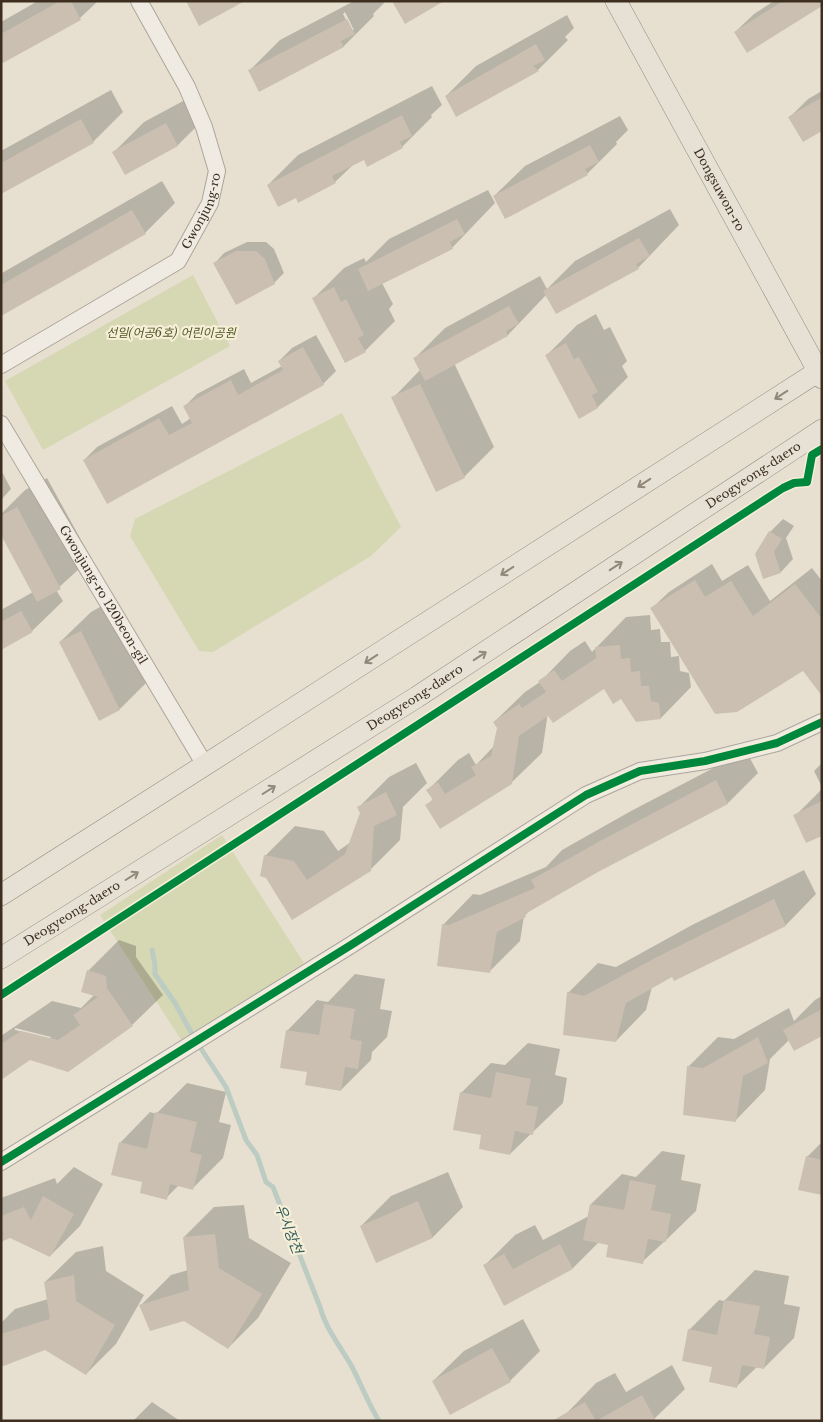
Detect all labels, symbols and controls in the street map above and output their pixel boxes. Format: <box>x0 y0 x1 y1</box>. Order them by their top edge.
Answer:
street label: Dongsuwon-ro <box>691 145 748 234</box>
street label: Gwonjung-ro <box>178 171 223 252</box>
park label: 선일(어공6호) 어린이공원 <box>106 325 237 340</box>
one-way arrow <box>774 390 788 400</box>
street label: Deogyeong-daero <box>703 438 804 512</box>
one-way arrow <box>637 478 651 488</box>
street label: Gwonjung-ro 120beon-gil <box>56 522 151 667</box>
one-way arrow <box>608 561 622 571</box>
one-way arrow <box>501 566 515 576</box>
one-way arrow <box>473 651 487 661</box>
one-way arrow <box>364 654 378 664</box>
street label: Deogyeong-daero <box>364 661 466 734</box>
one-way arrow <box>262 785 276 795</box>
one-way arrow <box>124 871 138 881</box>
street label: Deogyeong-daero <box>21 877 123 949</box>
water label: 우시장천 <box>271 1202 307 1257</box>

